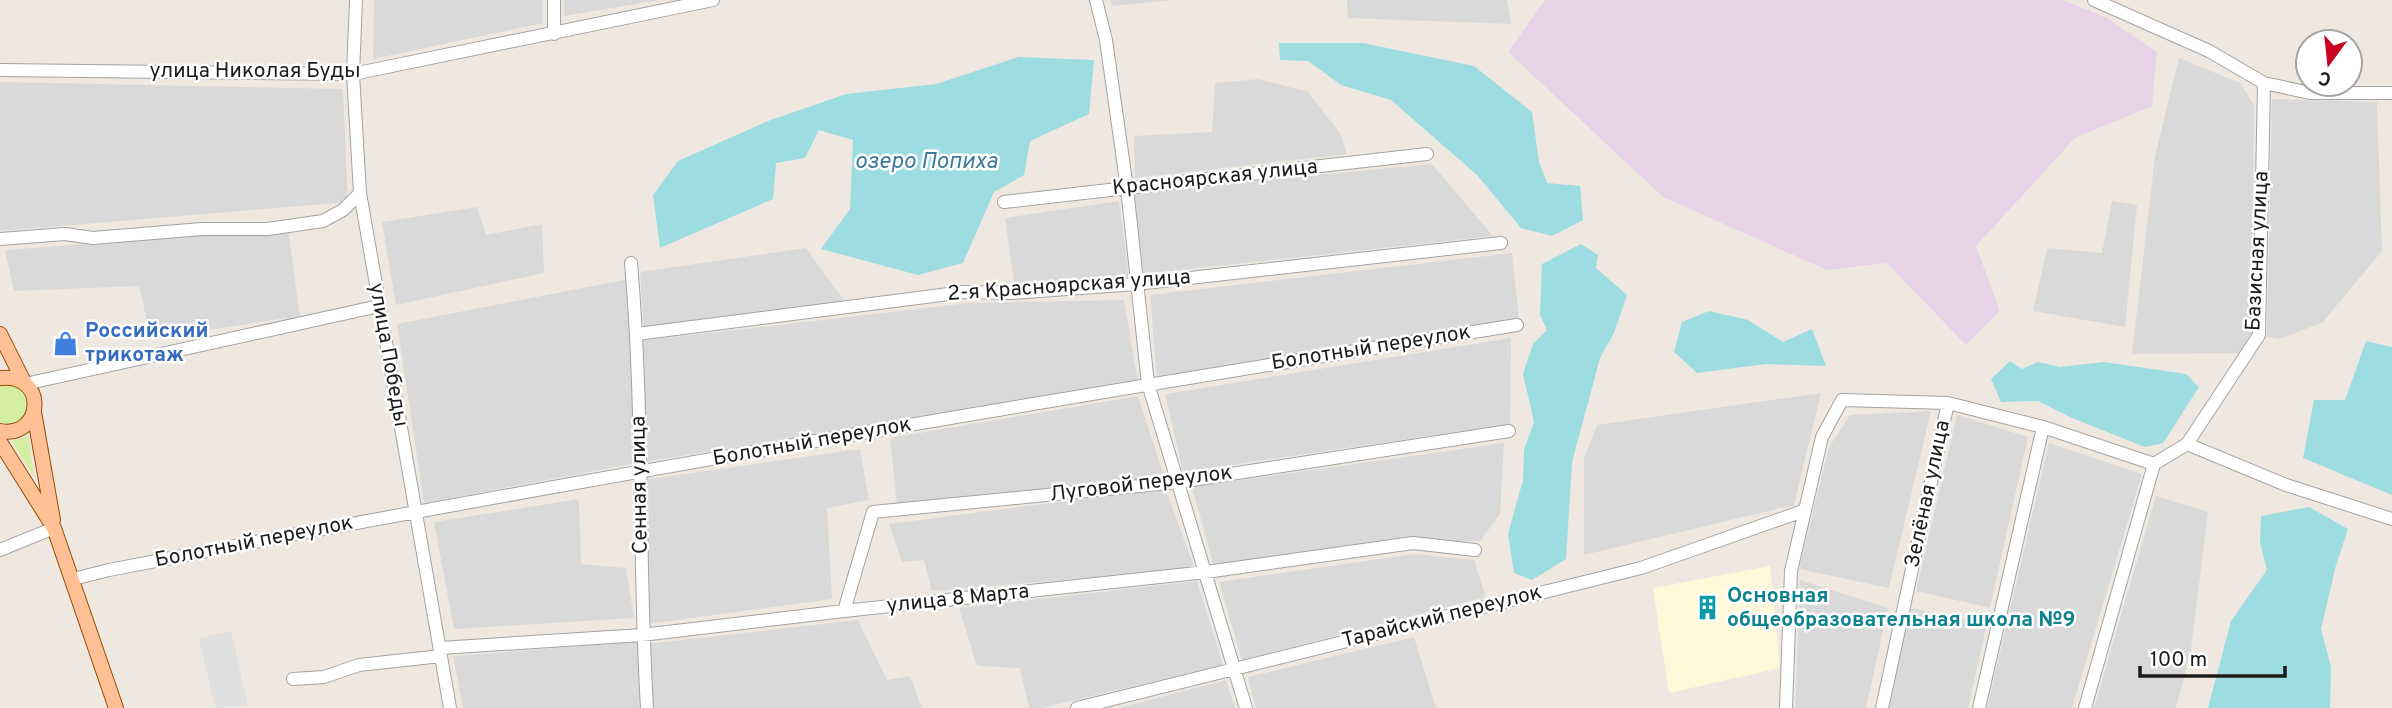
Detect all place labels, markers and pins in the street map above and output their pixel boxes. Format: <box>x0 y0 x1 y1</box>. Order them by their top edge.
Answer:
place label: Российский трикотаж <box>85 318 208 369</box>
shop icon: Российский трикотаж <box>51 329 79 357</box>
place label: Основная общеобразовательная школа №9 <box>1727 583 2075 634</box>
building icon: Основная общеобразовательная школа №9 <box>1693 594 1721 622</box>

